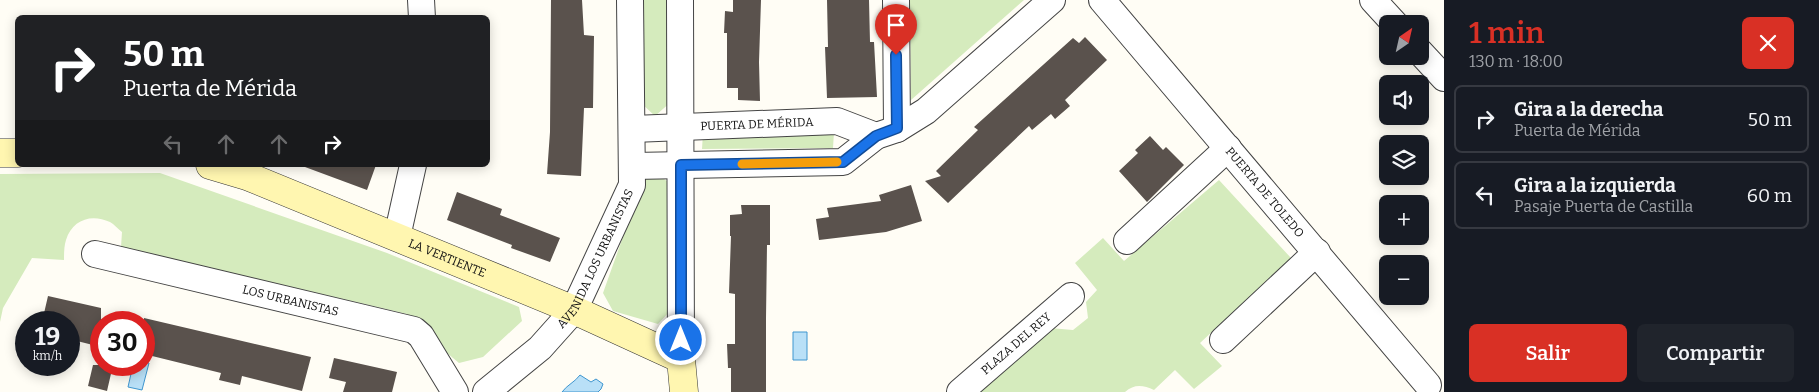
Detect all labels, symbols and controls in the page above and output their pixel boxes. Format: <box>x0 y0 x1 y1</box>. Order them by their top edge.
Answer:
pin <box>875 4 917 55</box>
icon: arrive <box>882 11 910 39</box>
north arrow <box>1379 15 1429 65</box>
map controls <box>1379 15 1429 305</box>
text: 1 min <box>1469 15 1544 51</box>
button: close <box>1742 17 1794 69</box>
text: 50 m <box>123 33 204 75</box>
icon: right <box>40 35 105 100</box>
text: 130 m · 18:00 <box>1469 52 1563 71</box>
text: Puerta de Mérida <box>123 75 297 102</box>
button: sound <box>1379 75 1429 125</box>
text: Gira a la derecha <box>1514 98 1663 121</box>
icon: right <box>1471 105 1499 133</box>
text: 50 m <box>1748 108 1792 131</box>
street label: PUERTA DE MÉRIDA <box>700 115 814 133</box>
text: Puerta de Mérida <box>1514 121 1641 140</box>
icon: left <box>159 130 187 158</box>
icon: ahead <box>212 130 240 158</box>
icon: ahead <box>265 130 293 158</box>
icon: right <box>318 130 346 158</box>
button: layers <box>1379 135 1429 185</box>
street label: PUERTA DE TOLEDO <box>1223 144 1307 240</box>
text: Gira a la izquierda <box>1514 174 1676 197</box>
icon: left <box>1471 181 1499 209</box>
text: 60 m <box>1747 184 1792 207</box>
street label: AVENIDA LOS URBANISTAS <box>554 187 636 331</box>
button: + <box>1379 195 1429 245</box>
text: Pasaje Puerta de Castilla <box>1514 197 1693 216</box>
street label: LA VERTIENTE <box>406 236 488 280</box>
button: − <box>1379 255 1429 305</box>
street label: LOS URBANISTAS <box>241 282 340 319</box>
street label: PLAZA DEL REY <box>978 309 1054 378</box>
speed limit sign: 30 <box>90 311 155 376</box>
position arrow <box>654 313 706 365</box>
text: 19 <box>35 322 60 352</box>
button: Salir <box>1469 324 1627 382</box>
button: Compartir <box>1637 324 1794 382</box>
text: km/h <box>33 349 62 363</box>

